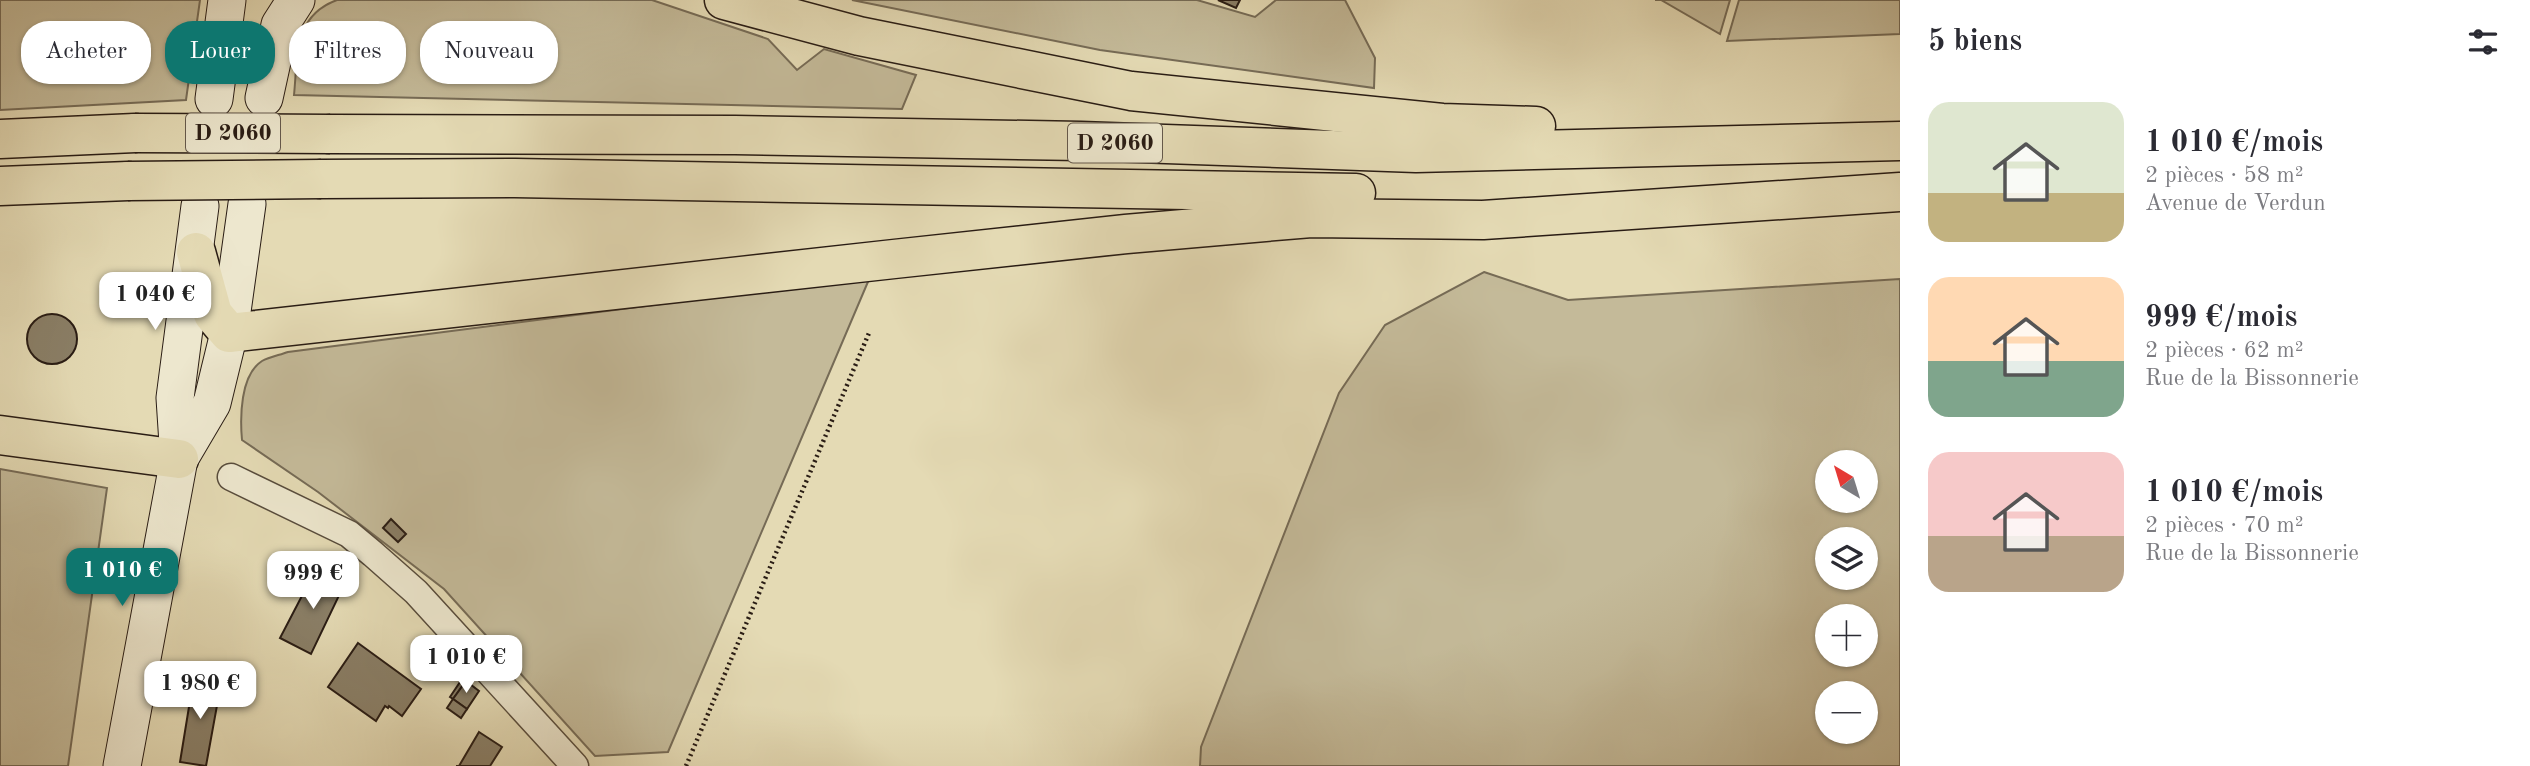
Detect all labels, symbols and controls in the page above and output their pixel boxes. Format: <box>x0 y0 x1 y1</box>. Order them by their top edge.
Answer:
chip: Acheter <box>21 21 151 84</box>
chip: Louer <box>165 21 275 84</box>
chip: Filtres <box>289 21 406 84</box>
chip: Nouveau <box>420 21 558 84</box>
icon: filters <box>2464 23 2502 61</box>
text: 5 biens <box>1928 27 2022 57</box>
road number: D 2060 <box>186 114 280 152</box>
road number: D 2060 <box>1068 124 1162 162</box>
text: 1 010 €/mois <box>2145 128 2323 158</box>
icon: home <box>1984 130 2068 214</box>
text: 2 pièces · 58 m² <box>2145 164 2304 187</box>
text: Avenue de Verdun <box>2145 192 2326 215</box>
pin: 1 040 € <box>90 272 220 332</box>
text: 1 040 € <box>115 283 195 306</box>
text: 999 €/mois <box>2145 303 2297 333</box>
icon: home <box>1984 305 2068 389</box>
text: 2 pièces · 62 m² <box>2145 339 2304 362</box>
text: Rue de la Bissonnerie <box>2145 367 2359 390</box>
north arrow <box>1815 450 1878 513</box>
map controls <box>1815 450 1878 744</box>
text: 1 010 €/mois <box>2145 478 2323 508</box>
icon: home <box>1984 480 2068 564</box>
text: 2 pièces · 70 m² <box>2145 514 2304 537</box>
button: layers <box>1815 527 1878 590</box>
text: Rue de la Bissonnerie <box>2145 542 2359 565</box>
pin: 1 010 € <box>57 548 187 608</box>
pin: 999 € <box>264 552 362 611</box>
text: 1 010 € <box>82 559 162 582</box>
text: 999 € <box>283 562 343 585</box>
button: + <box>1815 604 1878 667</box>
pin: 1 010 € <box>401 636 531 695</box>
text: 1 010 € <box>426 646 506 669</box>
pin: 1 980 € <box>135 662 265 721</box>
text: 1 980 € <box>160 672 240 695</box>
button: − <box>1815 681 1878 744</box>

